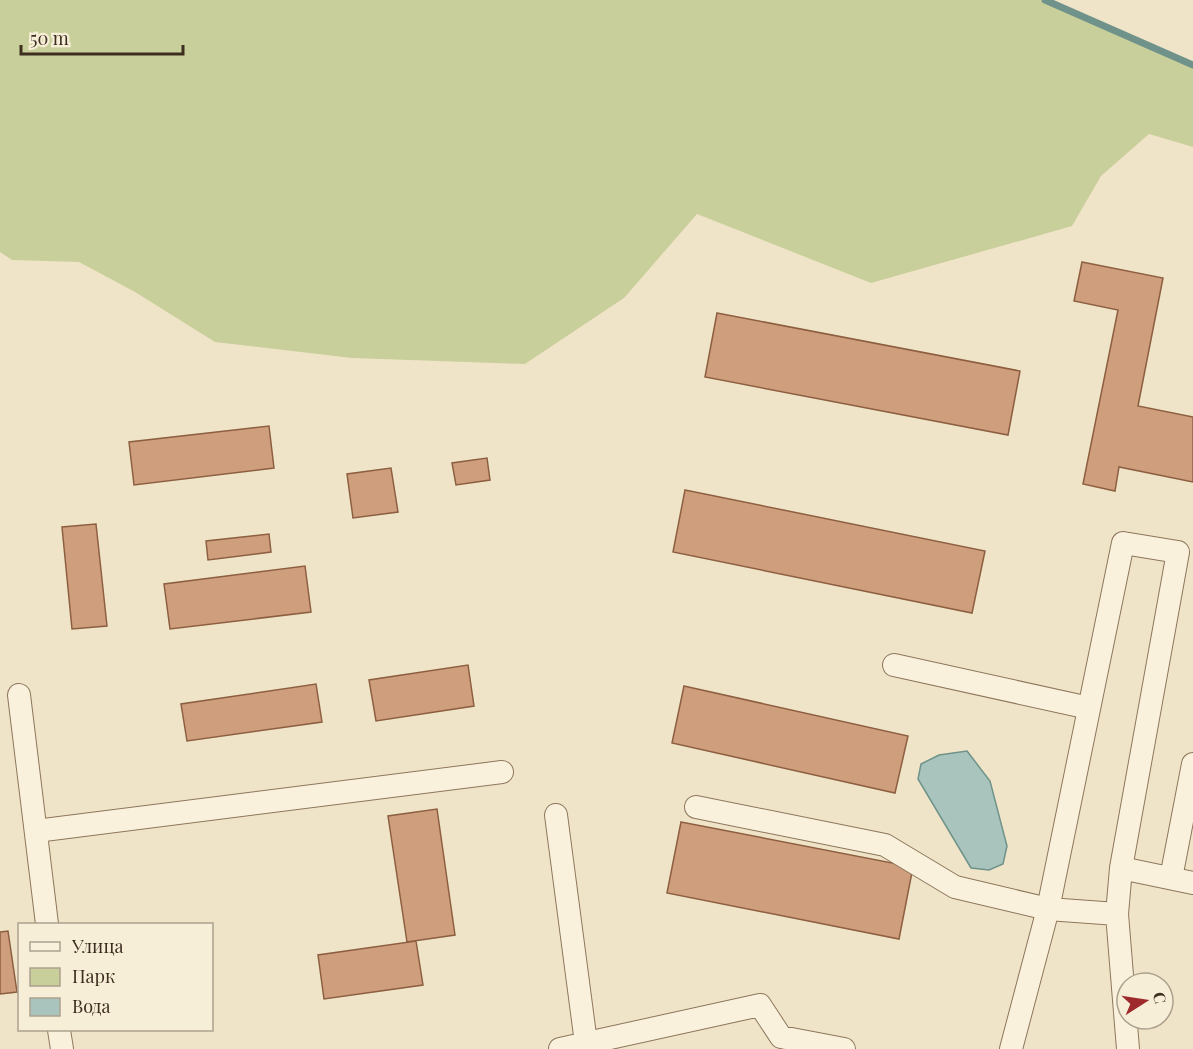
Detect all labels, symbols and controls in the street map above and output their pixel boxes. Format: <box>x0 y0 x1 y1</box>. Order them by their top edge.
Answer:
scale bar <box>21 18 183 56</box>
text: 50 m <box>30 26 69 50</box>
legend <box>18 923 213 1031</box>
text: Улица <box>71 934 123 958</box>
text: Парк <box>72 964 115 988</box>
north arrow <box>1115 971 1175 1031</box>
text: С <box>1149 990 1172 1005</box>
text: Вода <box>72 994 110 1018</box>

